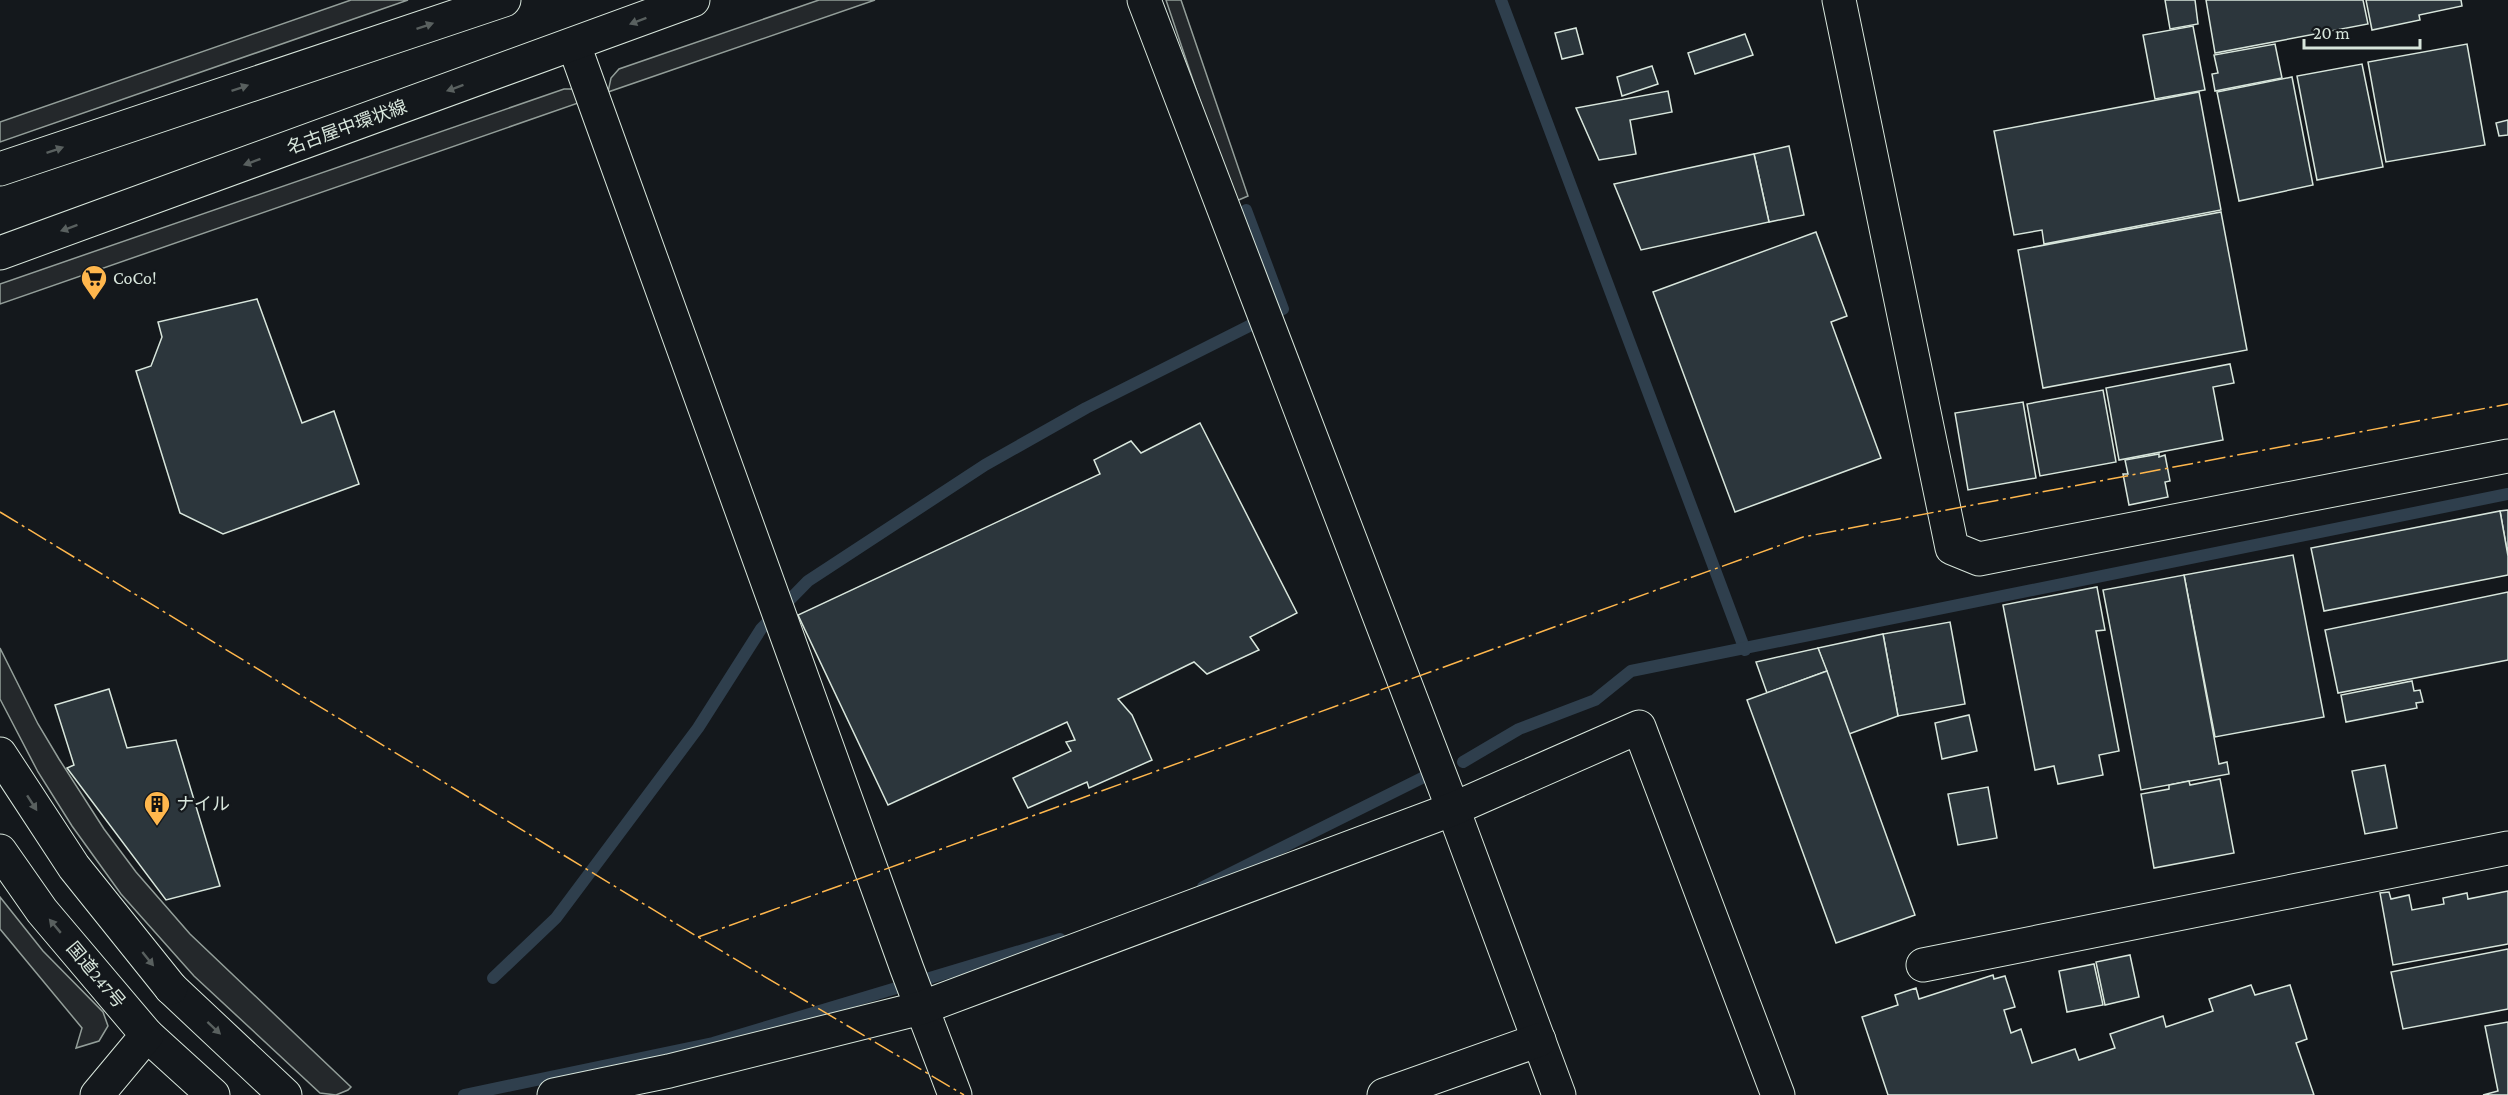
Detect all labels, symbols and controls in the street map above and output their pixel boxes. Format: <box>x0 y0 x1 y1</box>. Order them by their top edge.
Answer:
scale bar <box>2304 12 2420 50</box>
one-way arrow <box>629 16 647 26</box>
one-way arrow <box>416 21 434 31</box>
text: 20 m <box>2313 23 2350 43</box>
one-way arrow <box>231 83 249 92</box>
one-way arrow <box>446 83 464 93</box>
street label: 名古屋中環状線 <box>284 96 410 158</box>
one-way arrow <box>47 145 65 154</box>
one-way arrow <box>243 157 261 167</box>
one-way arrow <box>59 224 77 234</box>
supermarket icon: CoCo! <box>79 263 109 301</box>
place label: CoCo! <box>113 268 157 288</box>
building icon: ナイル <box>142 789 172 827</box>
place label: ナイル <box>176 794 230 814</box>
one-way arrow <box>26 795 37 811</box>
one-way arrow <box>48 918 61 934</box>
street label: 国道247号 <box>63 938 129 1012</box>
one-way arrow <box>141 951 154 967</box>
one-way arrow <box>206 1021 221 1035</box>

